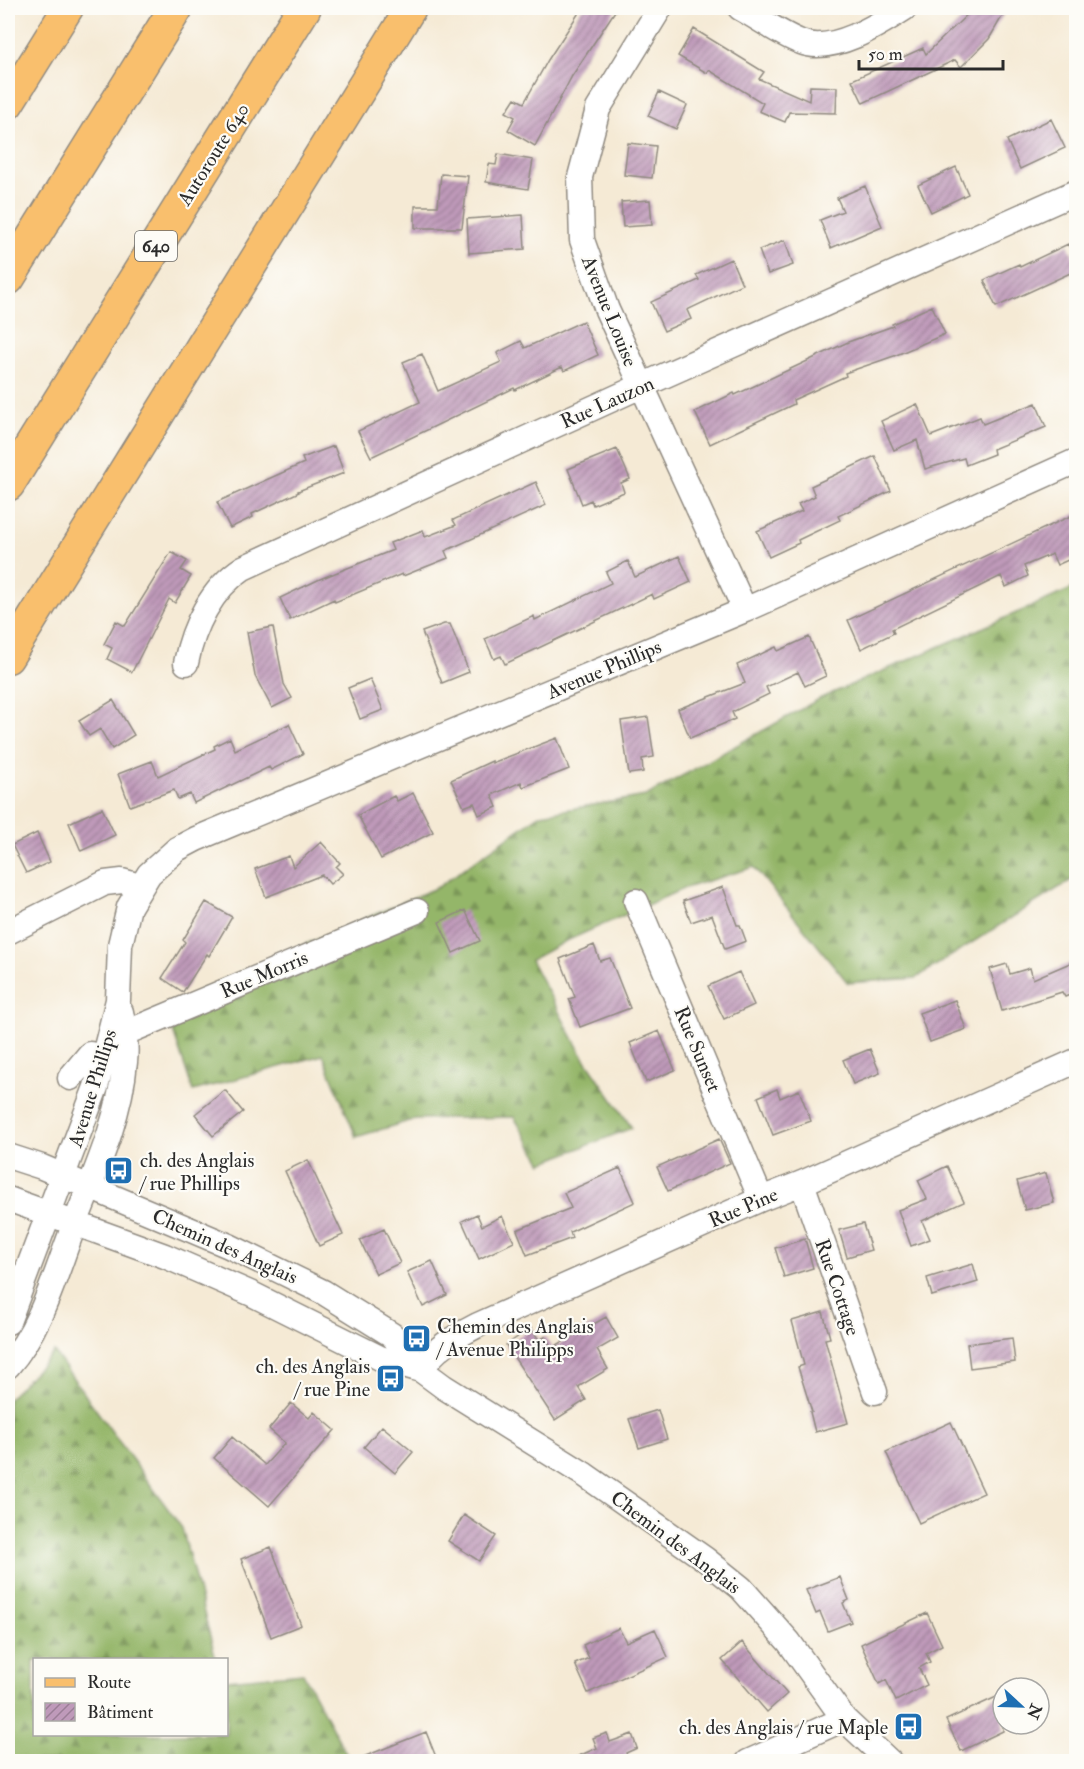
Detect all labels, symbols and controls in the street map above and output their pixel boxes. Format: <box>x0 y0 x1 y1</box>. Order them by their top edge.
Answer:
scale bar <box>859 33 1003 71</box>
text: 50 m <box>868 43 903 66</box>
street label: Autoroute 640 <box>171 98 255 211</box>
road number: 640 <box>135 231 177 261</box>
street label: Avenue Louise <box>576 251 643 370</box>
street label: Rue Lauzon <box>557 371 658 434</box>
street label: Avenue Phillips <box>542 634 666 706</box>
street label: Rue Morris <box>217 945 312 1004</box>
street label: Rue Sunset <box>668 1003 727 1096</box>
street label: Avenue Phillips <box>62 1026 123 1151</box>
place label: ch. des Anglais / rue Phillips <box>138 1148 254 1197</box>
bus stop icon: ch. des Anglais / rue Phillips <box>103 1155 135 1187</box>
street label: Rue Pine <box>705 1182 782 1233</box>
street label: Chemin des Anglais <box>148 1203 302 1290</box>
street label: Rue Cottage <box>809 1235 866 1339</box>
place label: Chemin des Anglais / Avenue Philipps <box>435 1314 594 1363</box>
bus stop icon: Chemin des Anglais / Avenue Philipps <box>400 1322 432 1354</box>
place label: ch. des Anglais / rue Pine <box>256 1354 370 1402</box>
bus stop icon: ch. des Anglais / rue Pine <box>375 1362 407 1394</box>
street label: Chemin des Anglais <box>606 1485 746 1600</box>
legend <box>33 1658 228 1736</box>
text: Route <box>87 1671 131 1694</box>
north arrow <box>991 1676 1051 1736</box>
text: N <box>1022 1700 1046 1722</box>
text: Bâtiment <box>87 1701 153 1724</box>
bus stop icon: ch. des Anglais / rue Maple <box>893 1711 925 1743</box>
place label: ch. des Anglais / rue Maple <box>679 1715 888 1741</box>

